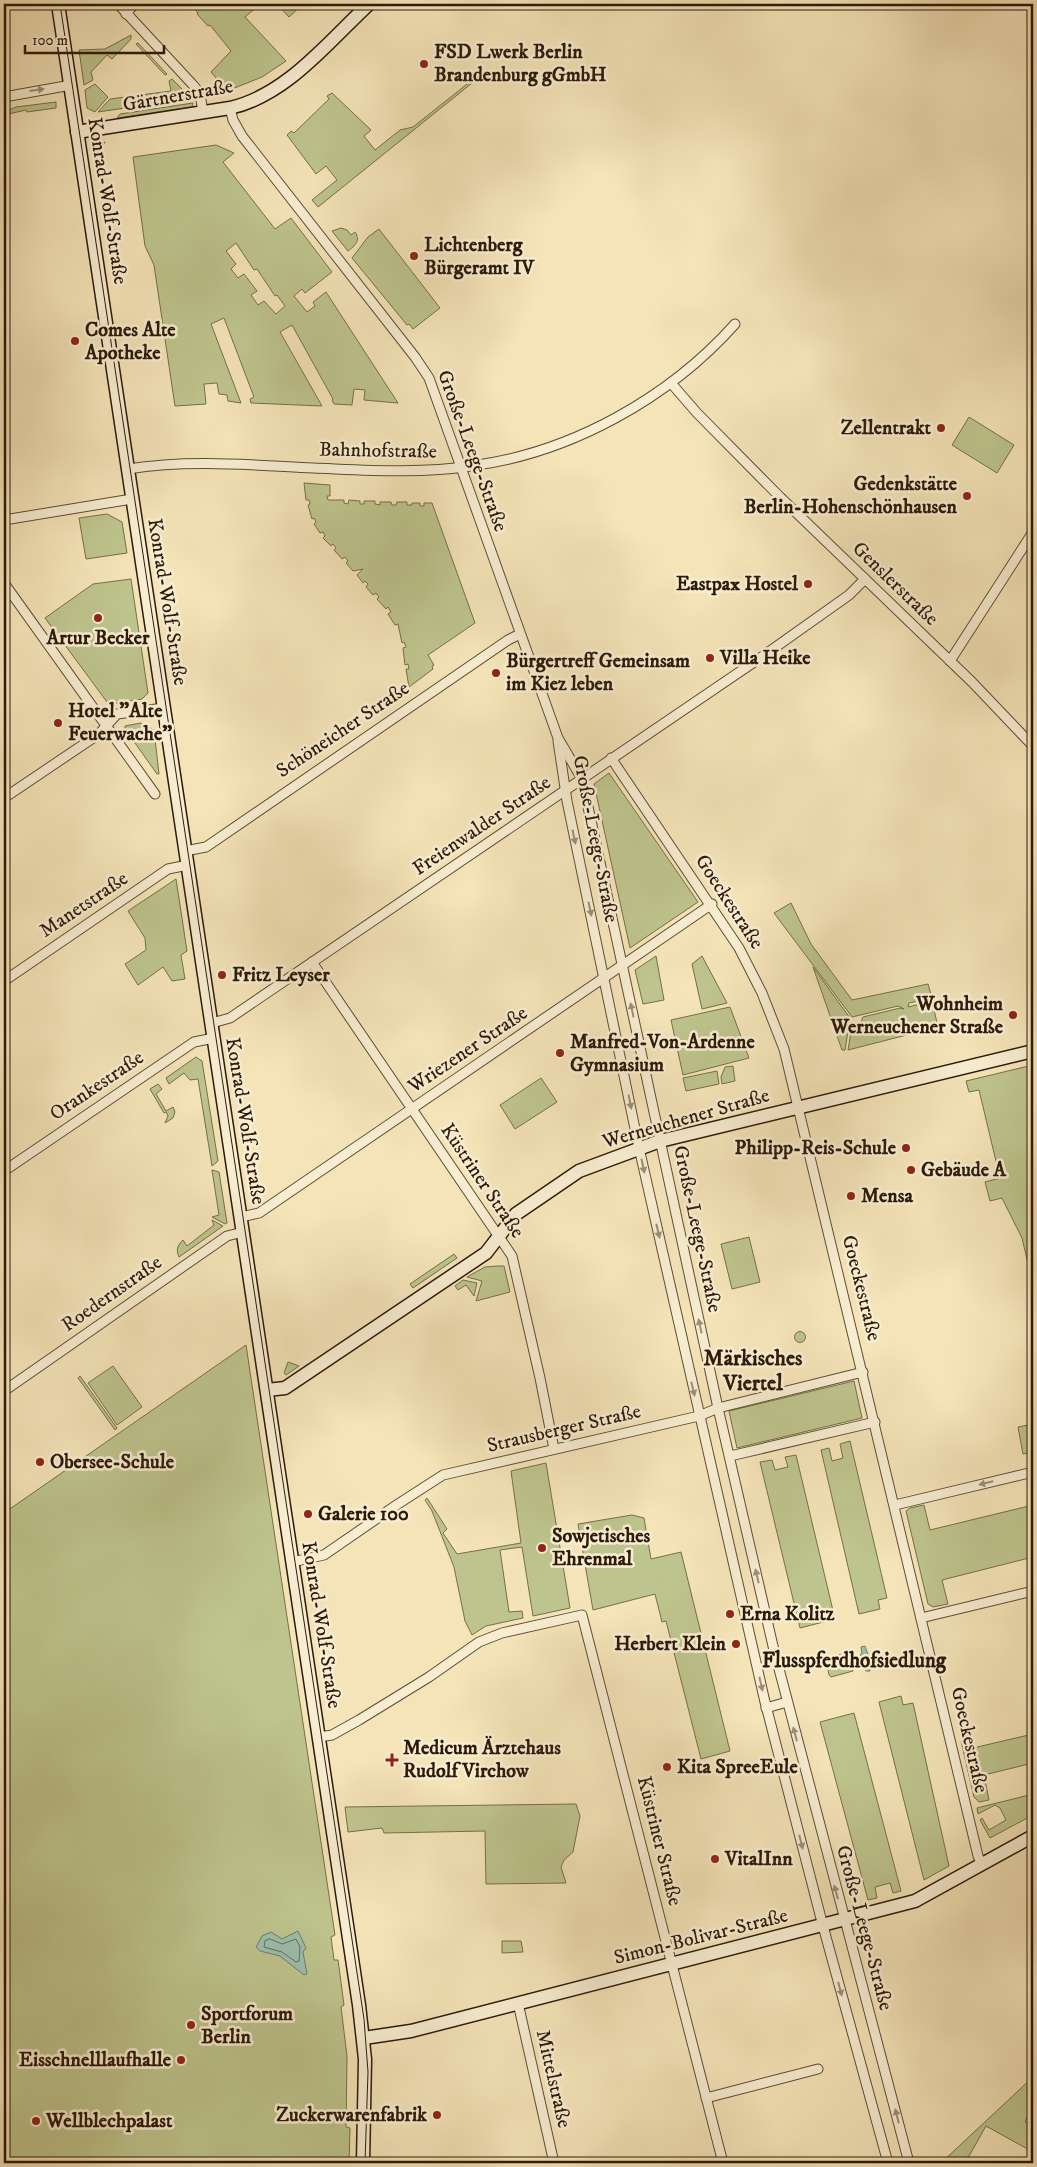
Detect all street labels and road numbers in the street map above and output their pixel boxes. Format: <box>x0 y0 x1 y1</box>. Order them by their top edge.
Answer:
street label: Gärtnerstraße <box>121 74 235 118</box>
street label: Konrad-Wolf-Straße <box>81 116 133 286</box>
street label: Große-Leege-Straße <box>431 367 513 535</box>
street label: Bahnhofstraße <box>319 437 437 465</box>
street label: Konrad-Wolf-Straße <box>141 517 193 687</box>
street label: Genslerstraße <box>847 537 943 631</box>
street label: Schöneicher Straße <box>272 676 414 784</box>
street label: Große-Leege-Straße <box>567 753 623 925</box>
street label: Freienwalder Straße <box>408 771 556 881</box>
street label: Goeckestraße <box>689 850 769 954</box>
street label: Manetstraße <box>35 866 133 944</box>
street label: Wriezener Straße <box>403 1001 532 1100</box>
street label: Konrad-Wolf-Straße <box>219 1036 271 1206</box>
street label: Orankestraße <box>45 1045 149 1127</box>
street label: Werneuchener Straße <box>599 1083 772 1155</box>
street label: Küstriner Straße <box>435 1119 529 1243</box>
street label: Große-Leege-Straße <box>667 1143 727 1315</box>
street label: Goeckestraße <box>836 1233 886 1343</box>
street label: Roedernstraße <box>57 1250 167 1338</box>
street label: Strausberger Straße <box>485 1399 643 1459</box>
street label: Konrad-Wolf-Straße <box>295 1540 347 1710</box>
street label: Goeckestraße <box>945 1685 993 1795</box>
street label: Küstriner Straße <box>631 1774 687 1908</box>
street label: Große-Leege-Straße <box>830 1843 898 2013</box>
street label: Simon-Bolivar-Straße <box>611 1903 791 1971</box>
street label: Mittelstraße <box>530 2028 576 2130</box>

